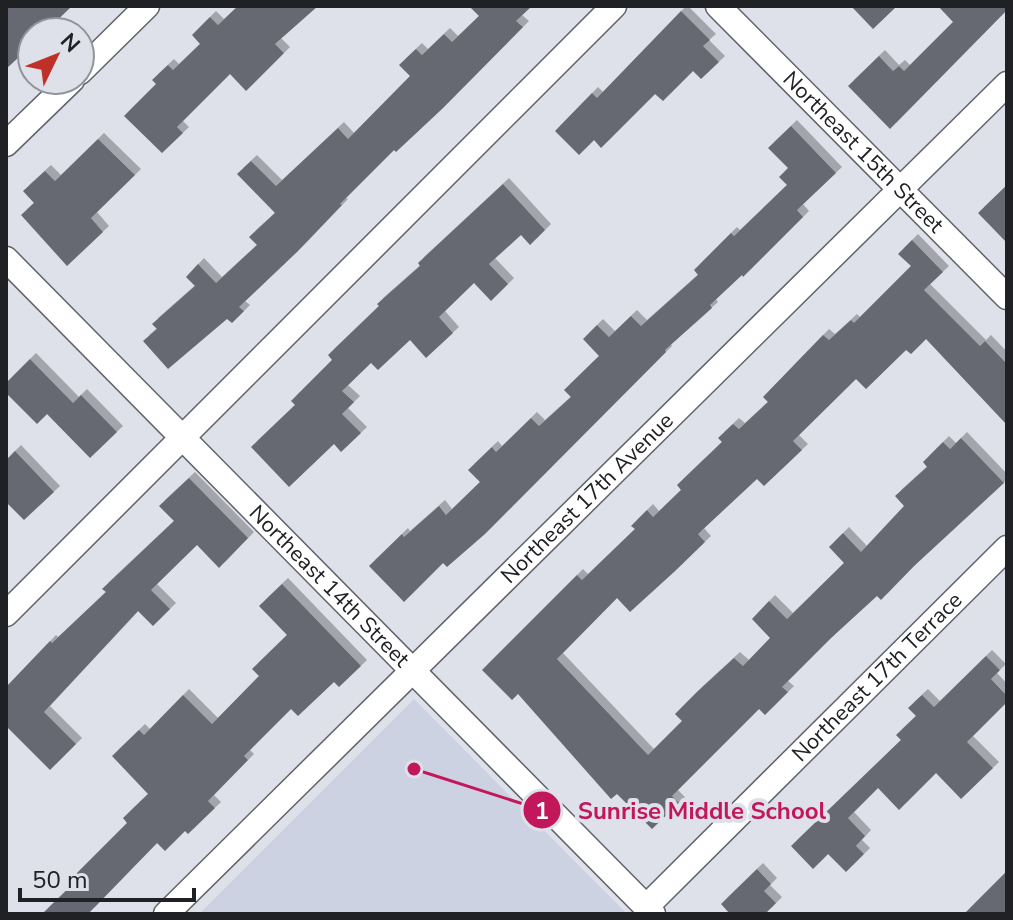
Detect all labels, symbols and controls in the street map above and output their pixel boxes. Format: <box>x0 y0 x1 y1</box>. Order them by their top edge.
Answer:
north arrow <box>16 16 96 96</box>
text: N <box>53 27 86 59</box>
street label: Northeast 15th Street <box>776 65 950 240</box>
street label: Northeast 17th Avenue <box>494 406 680 590</box>
street label: Northeast 14th Street <box>242 499 416 674</box>
street label: Northeast 17th Terrace <box>785 586 969 769</box>
callout: Sunrise Middle School <box>522 786 842 834</box>
text: 1 <box>535 795 549 827</box>
text: Sunrise Middle School <box>578 795 827 827</box>
scale bar <box>20 852 194 902</box>
text: 50 m <box>32 864 88 896</box>

